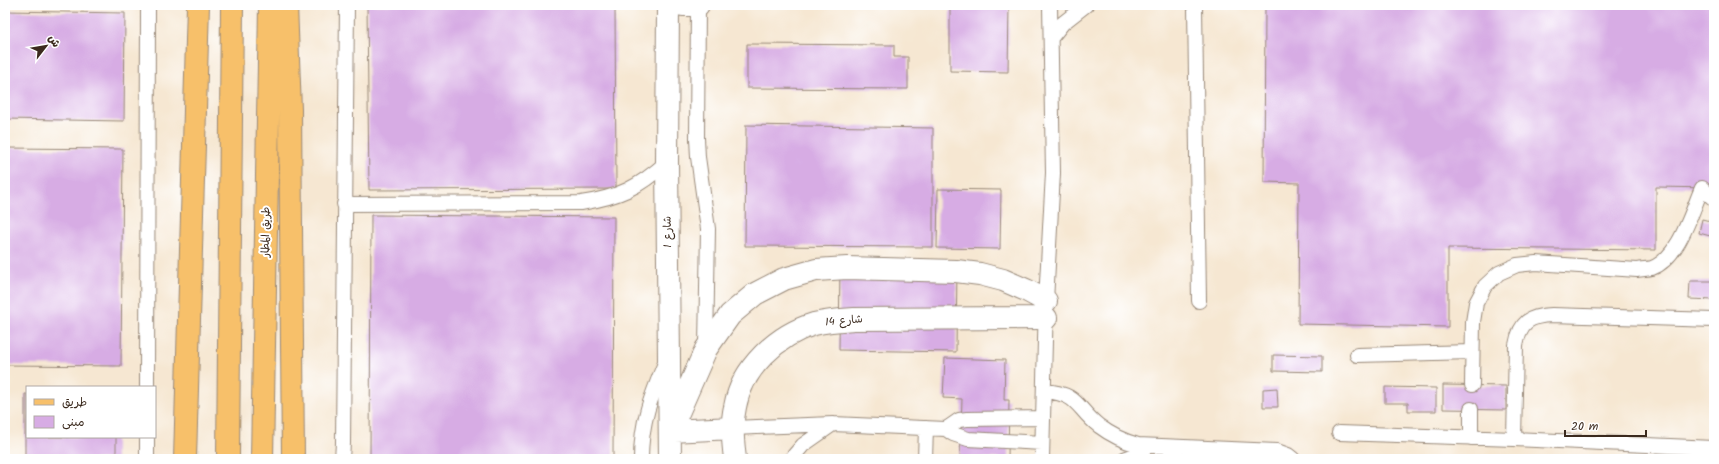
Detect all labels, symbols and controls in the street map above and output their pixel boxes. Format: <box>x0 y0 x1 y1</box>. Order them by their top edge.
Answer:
north arrow <box>26 26 66 66</box>
text: ش <box>43 32 65 51</box>
street label: طريق المطار <box>257 207 275 258</box>
street label: شارع 1 <box>659 216 677 248</box>
street label: شارع 14 <box>824 310 864 332</box>
legend <box>26 386 156 438</box>
text: طريق <box>62 393 87 412</box>
scale bar <box>1565 412 1646 438</box>
text: مبنى <box>62 413 85 432</box>
text: 20 m <box>1571 417 1599 436</box>

